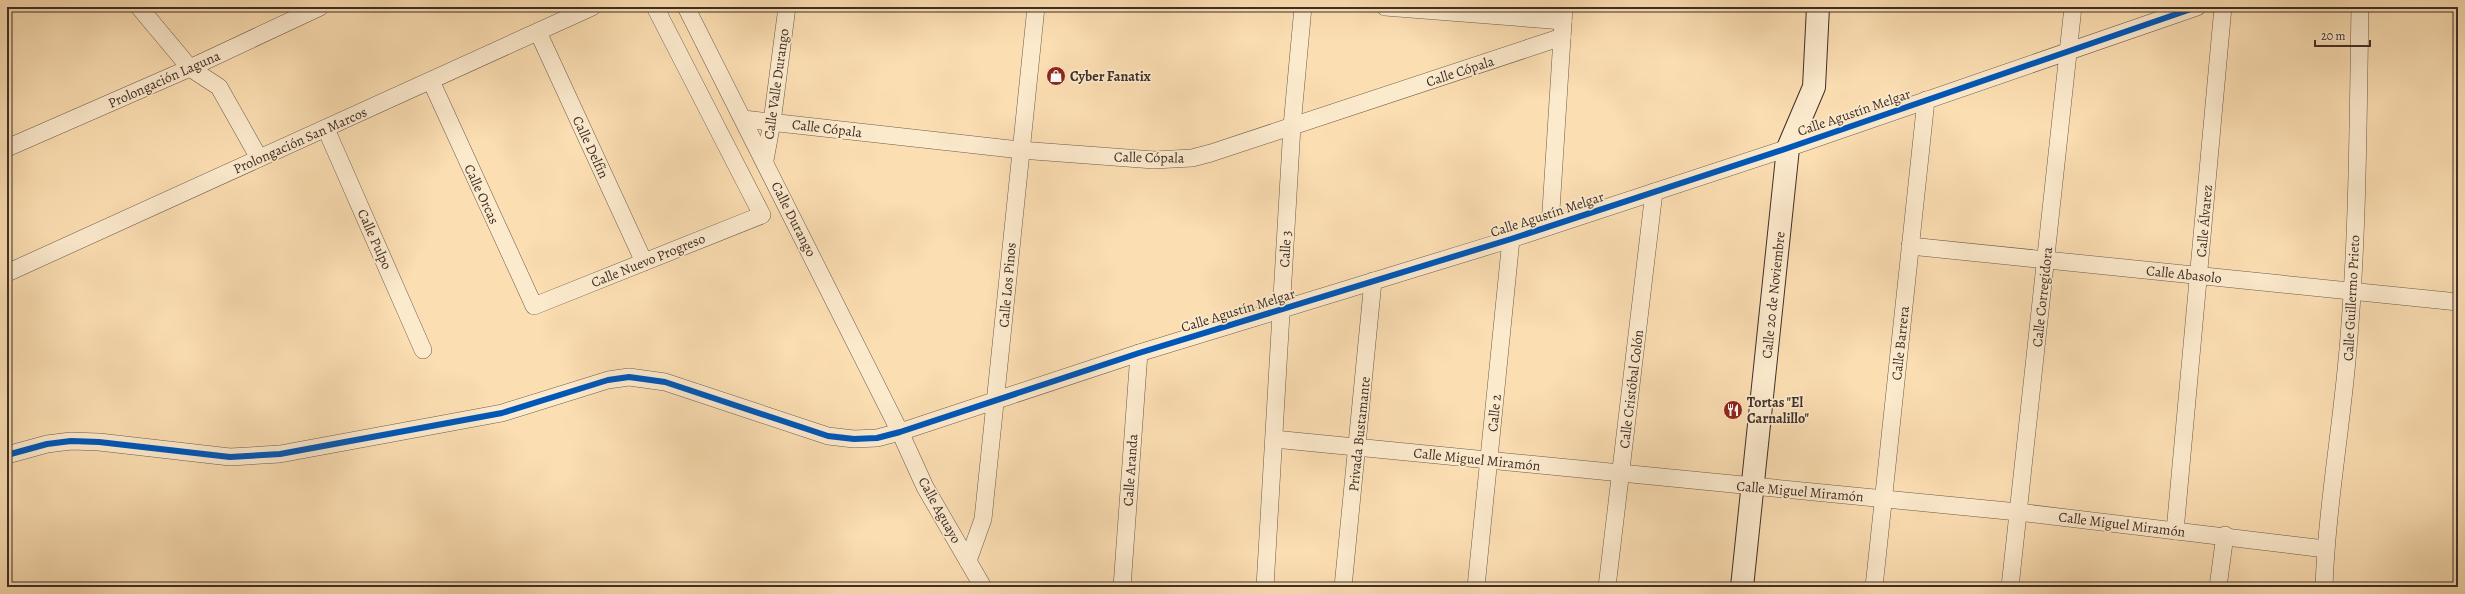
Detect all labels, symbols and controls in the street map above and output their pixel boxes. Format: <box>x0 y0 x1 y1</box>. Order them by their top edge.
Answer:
scale bar <box>2315 22 2370 48</box>
street label: Calle Valle Durango <box>759 27 794 141</box>
text: 20 m <box>2321 28 2345 44</box>
street label: Prolongación Laguna <box>105 46 224 113</box>
street label: Calle Cópala <box>1424 51 1497 91</box>
shop icon: Cyber Fanatix <box>1045 65 1067 87</box>
place label: Cyber Fanatix <box>1070 67 1151 86</box>
street label: Calle Agustín Melgar <box>1795 84 1914 141</box>
street label: Prolongación San Marcos <box>230 102 370 178</box>
street label: Calle Delfín <box>568 113 613 182</box>
street label: Calle Cópala <box>791 115 864 142</box>
street label: Calle Cópala <box>1114 147 1185 168</box>
street label: Calle Orcas <box>459 161 504 227</box>
street label: Calle Durango <box>766 178 821 260</box>
street label: Calle Álvarez <box>2192 184 2217 258</box>
street label: Calle Agustín Melgar <box>1488 187 1607 242</box>
street label: Calle Pulpo <box>353 206 396 272</box>
street label: Calle Nuevo Progreso <box>588 229 708 292</box>
street label: Calle 3 <box>1275 230 1296 268</box>
street label: Calle 20 de Noviembre <box>1757 230 1790 360</box>
street label: Calle Guillermo Prieto <box>2339 234 2364 362</box>
street label: Calle Los Pinos <box>994 242 1021 328</box>
street label: Calle Corregidora <box>2028 246 2057 348</box>
street label: Calle Abasolo <box>2145 261 2223 288</box>
street label: Calle Agustín Melgar <box>1179 284 1298 337</box>
street label: Calle Barrera <box>1887 304 1914 381</box>
street label: Calle Cristóbal Colón <box>1615 328 1648 450</box>
street label: Privada Bustamante <box>1344 376 1375 493</box>
street label: Calle 2 <box>1483 393 1506 433</box>
place label: Tortas "El Carnalillo" <box>1747 393 1810 428</box>
restaurant icon: Tortas "El Carnalillo" <box>1722 399 1744 421</box>
street label: Calle Aranda <box>1118 433 1143 507</box>
street label: Calle Miguel Miramón <box>1413 443 1542 476</box>
street label: Calle Aguayo <box>914 474 966 547</box>
street label: Calle Miguel Miramón <box>1736 476 1865 507</box>
street label: Calle Miguel Miramón <box>2057 507 2187 542</box>

